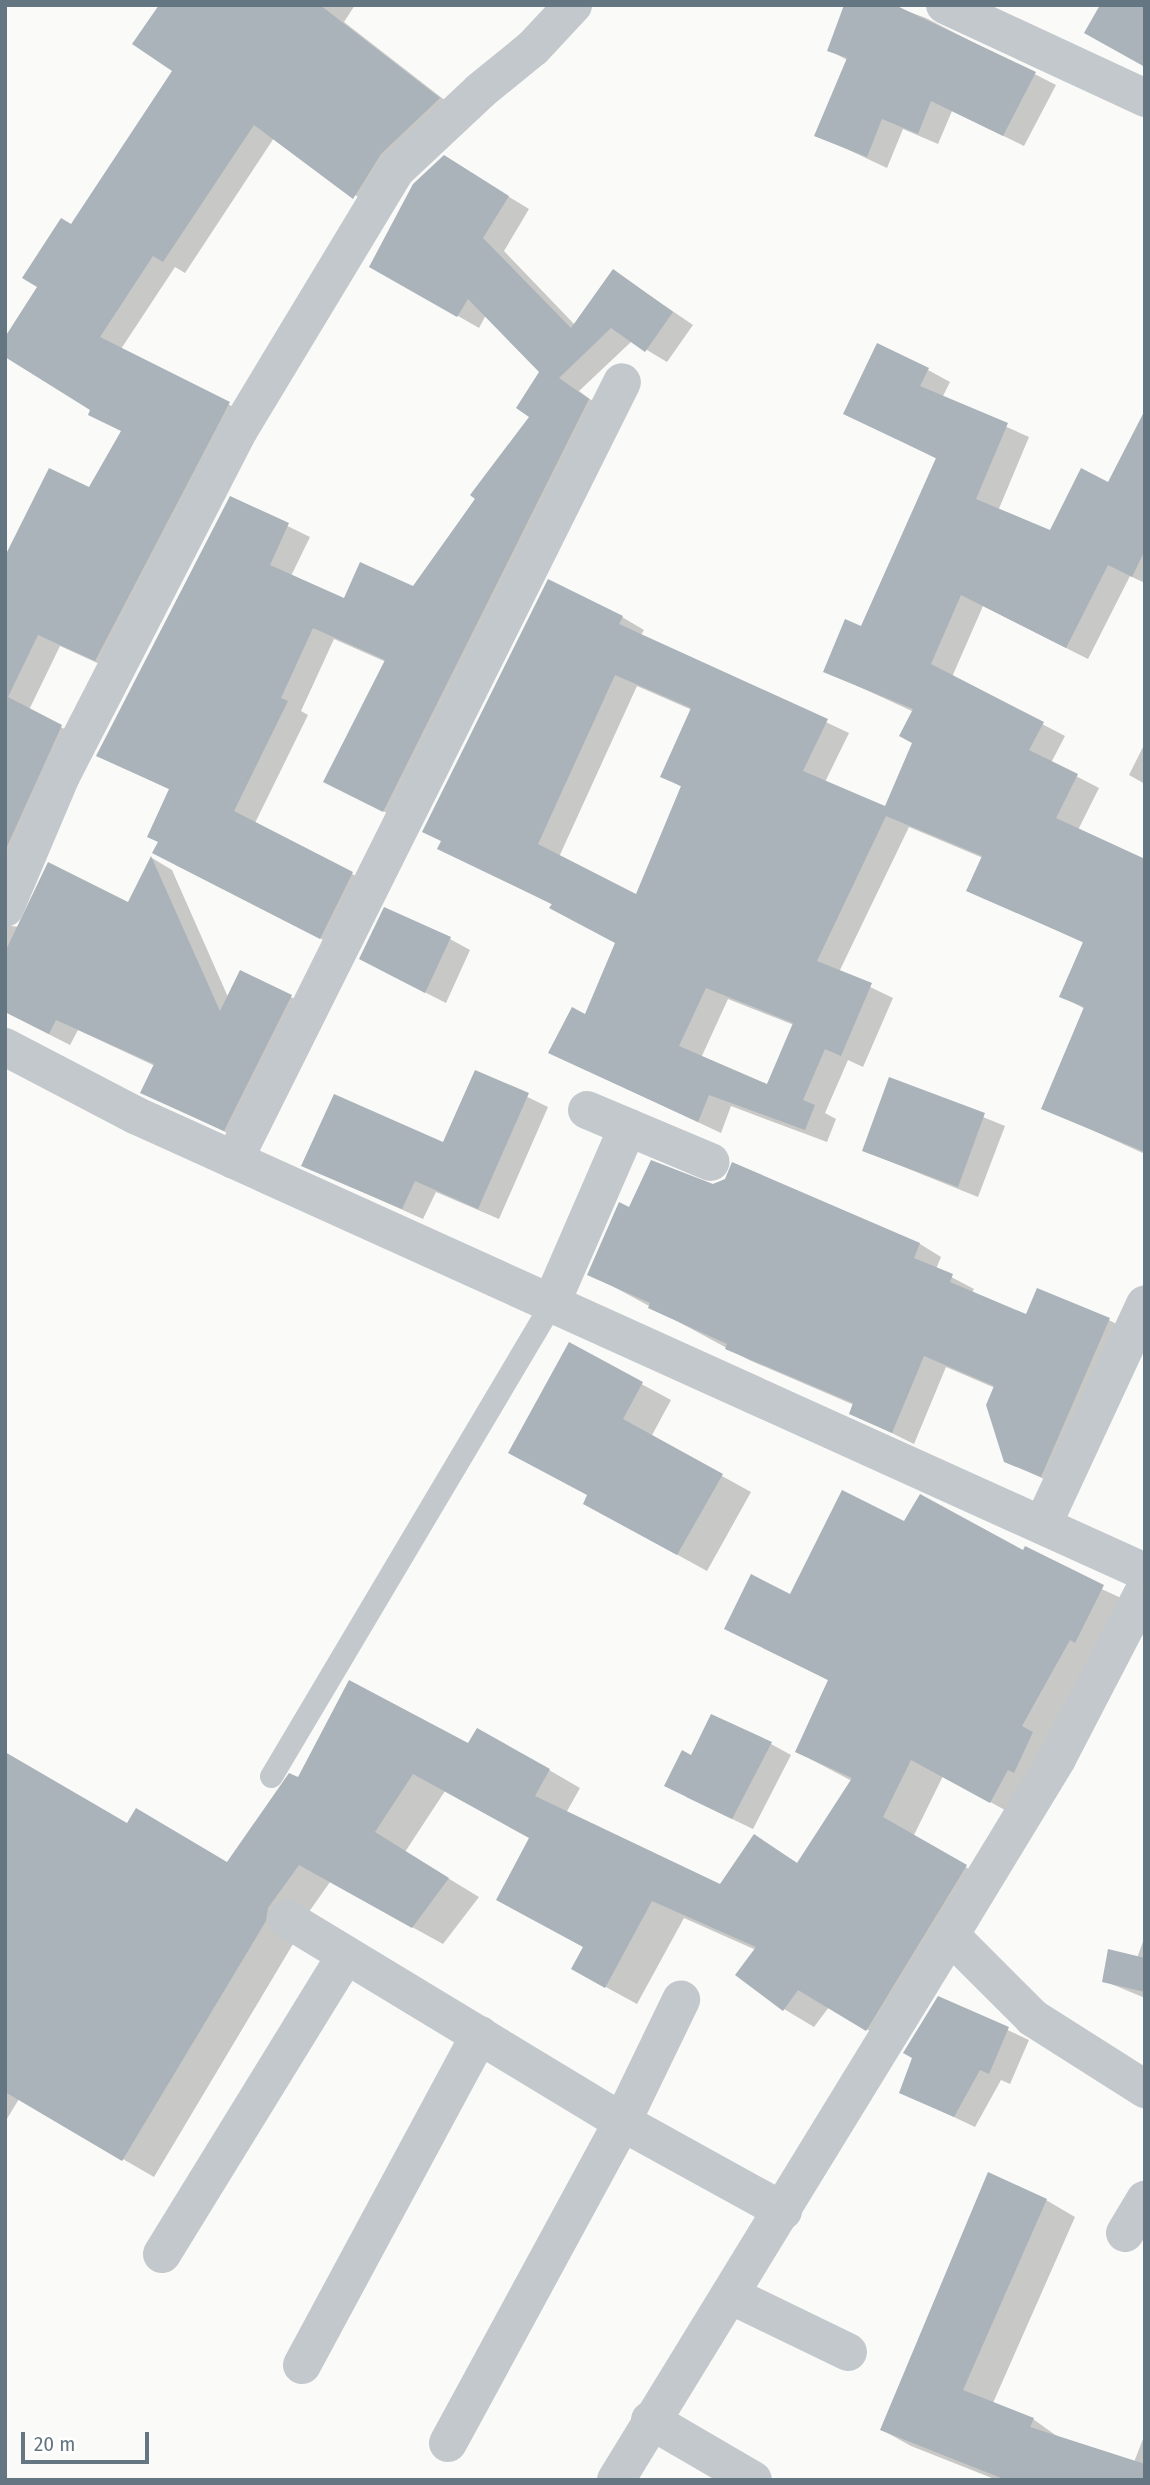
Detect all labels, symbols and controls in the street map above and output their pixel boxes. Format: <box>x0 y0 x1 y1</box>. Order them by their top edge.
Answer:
scale bar <box>24 2418 152 2462</box>
text: 20 m <box>34 2431 75 2457</box>

